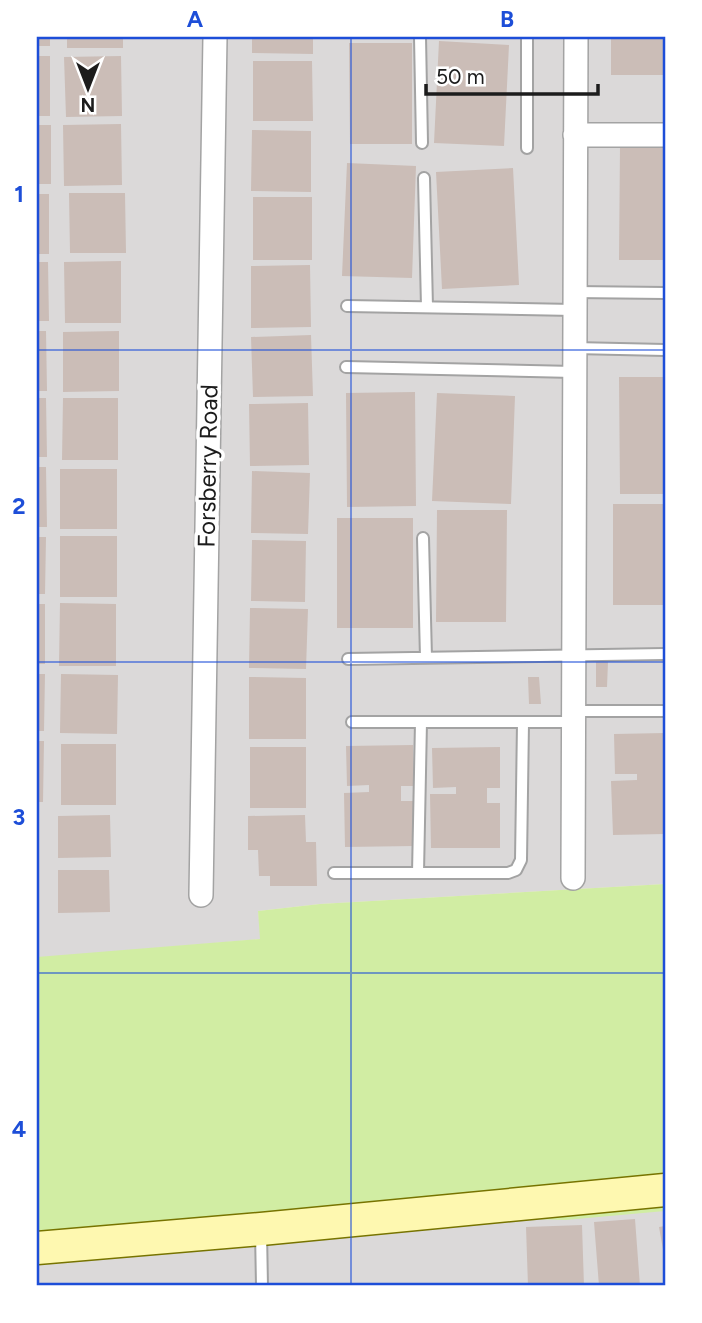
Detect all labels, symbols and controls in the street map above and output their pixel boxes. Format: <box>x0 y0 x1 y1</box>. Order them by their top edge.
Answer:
text: A <box>187 5 204 33</box>
text: B <box>500 5 514 33</box>
north arrow <box>52 52 122 122</box>
scale bar <box>426 52 597 96</box>
text: 50 m <box>436 64 485 89</box>
text: N <box>81 93 95 116</box>
text: 1 <box>14 180 24 208</box>
street label: Forsberry Road <box>192 384 223 548</box>
text: 2 <box>12 492 26 520</box>
text: 3 <box>13 803 25 831</box>
text: 4 <box>12 1115 26 1143</box>

